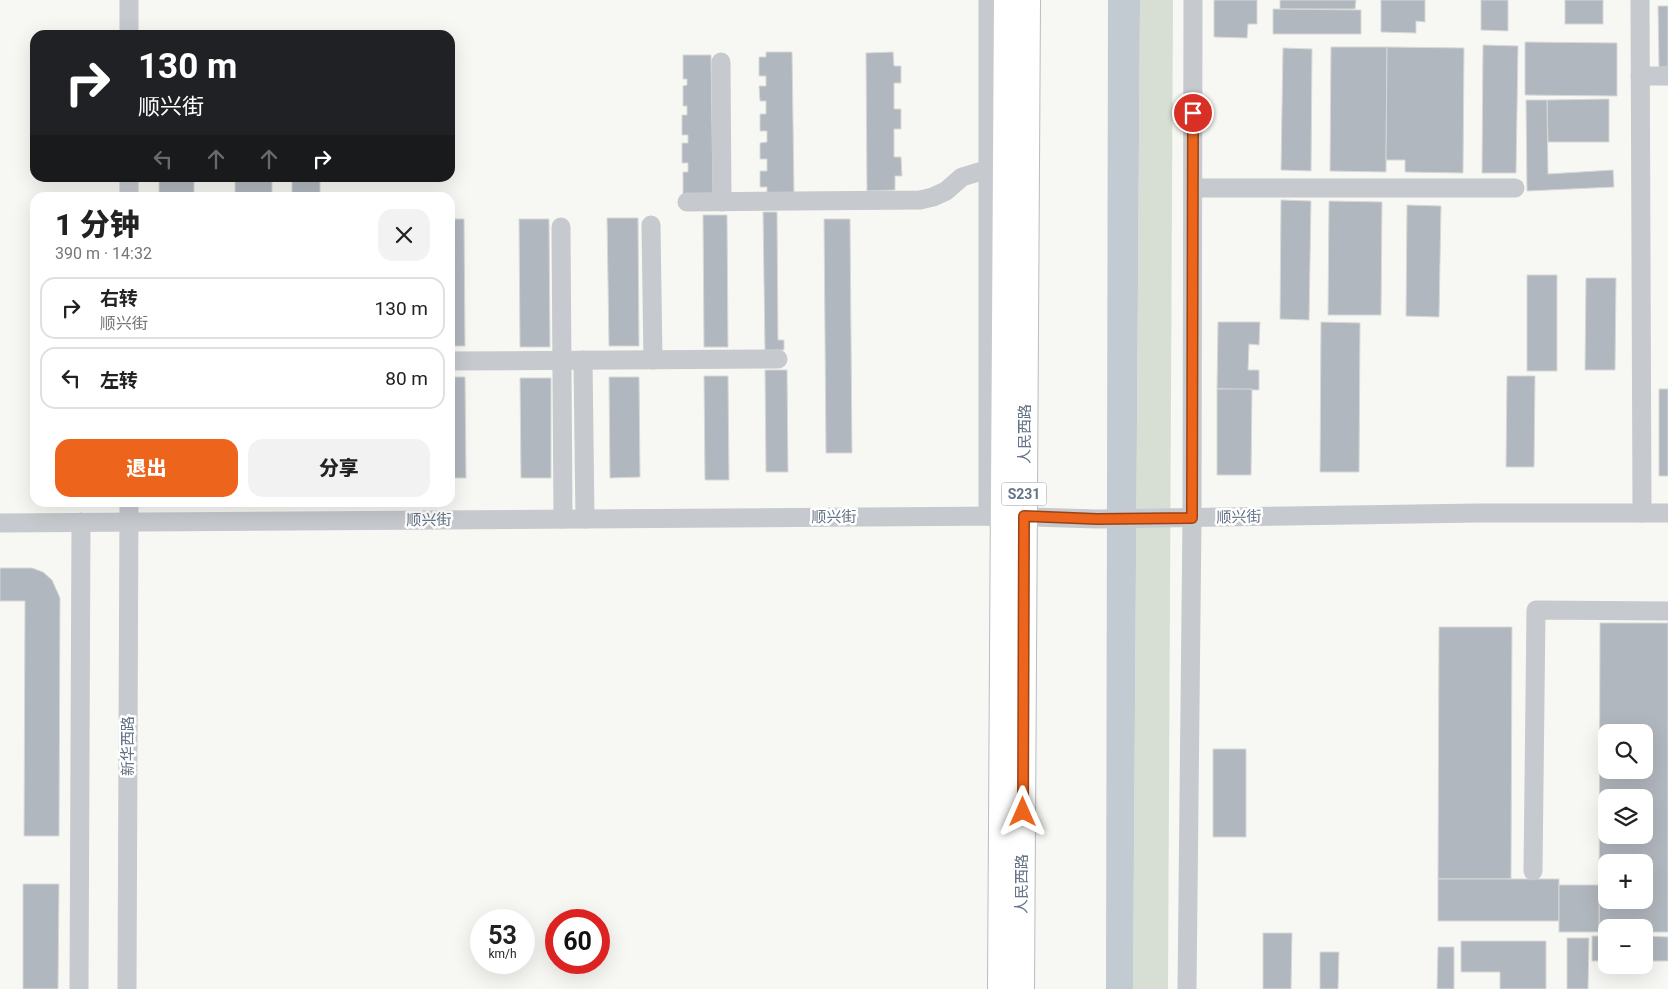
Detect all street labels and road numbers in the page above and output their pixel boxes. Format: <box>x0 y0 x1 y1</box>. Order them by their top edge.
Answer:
street label: 人民西路 <box>1016 404 1034 464</box>
road number: S231 <box>1002 482 1046 506</box>
street label: 顺兴街 <box>811 508 857 526</box>
street label: 顺兴街 <box>1216 508 1262 526</box>
street label: 顺兴街 <box>406 511 452 529</box>
street label: 新华西路 <box>119 716 137 776</box>
street label: 人民西路 <box>1013 854 1031 914</box>

